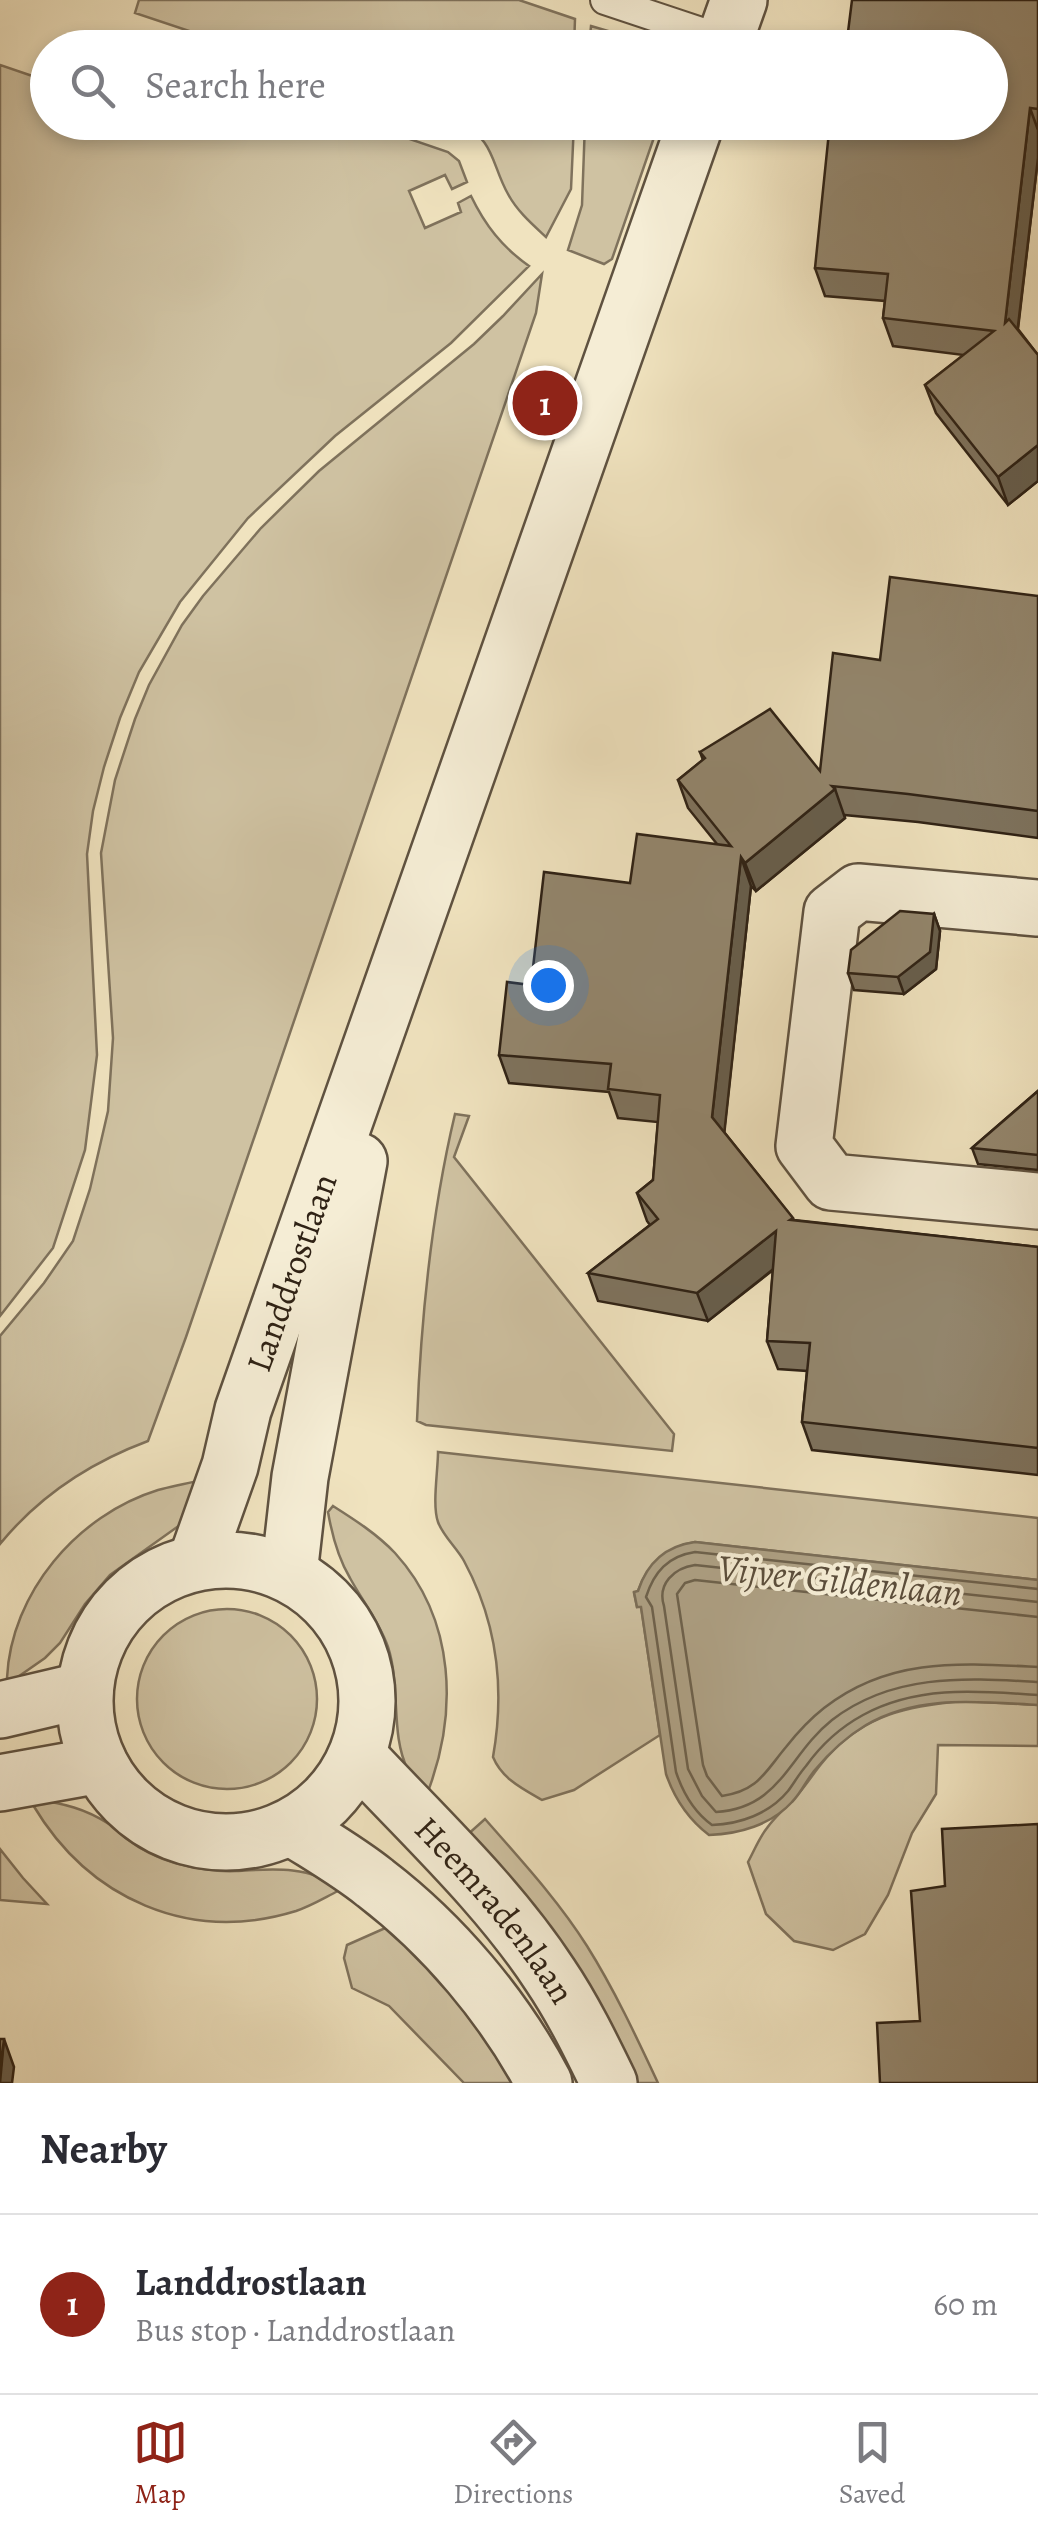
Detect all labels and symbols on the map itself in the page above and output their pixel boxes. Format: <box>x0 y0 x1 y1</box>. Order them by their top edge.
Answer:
pin: 1 <box>512 366 578 440</box>
your location <box>523 960 574 1011</box>
street label: Landdrostlaan <box>234 1167 348 1378</box>
water label: Vijver Gildenlaan <box>715 1541 965 1619</box>
street label: Heemradenlaan <box>404 1806 586 2013</box>

